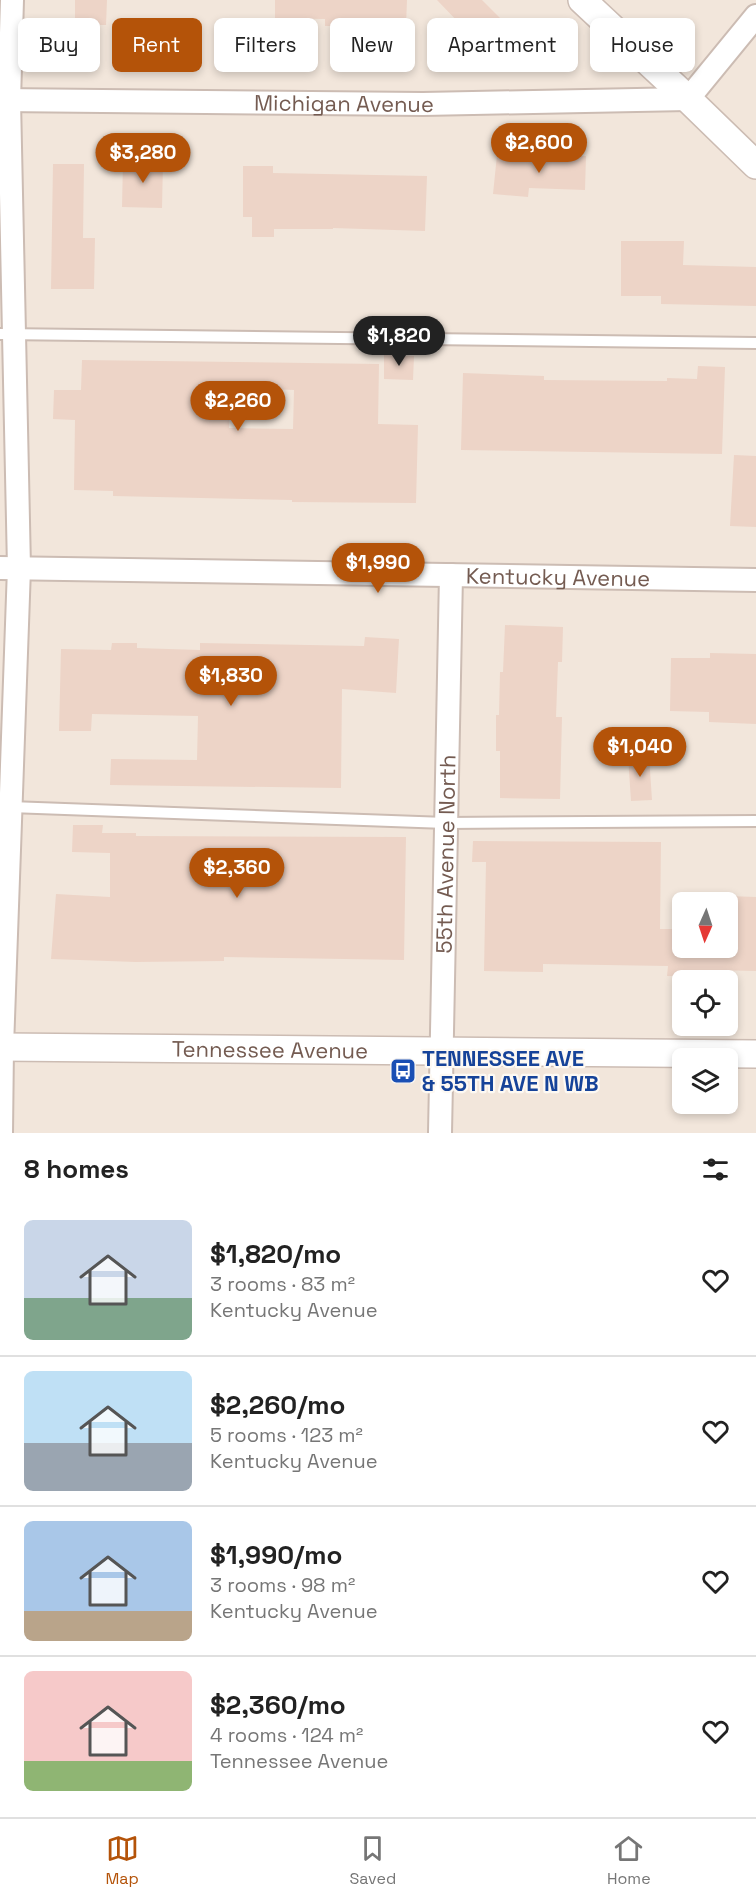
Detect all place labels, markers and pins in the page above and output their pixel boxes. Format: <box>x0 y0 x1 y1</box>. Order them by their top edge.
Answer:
pin: $2,600 <box>490 123 588 174</box>
pin: $3,280 <box>94 133 192 184</box>
pin: $1,820 <box>350 316 448 367</box>
pin: $2,260 <box>189 381 287 432</box>
pin: $1,990 <box>329 543 427 594</box>
pin: $1,830 <box>182 656 280 707</box>
pin: $1,040 <box>591 727 689 778</box>
pin: $2,360 <box>188 848 286 899</box>
place label: TENNESSEE AVE & 55TH AVE N WB <box>422 1044 599 1097</box>
bus stop icon: TENNESSEE AVE & 55TH AVE N WB <box>388 1056 418 1086</box>

